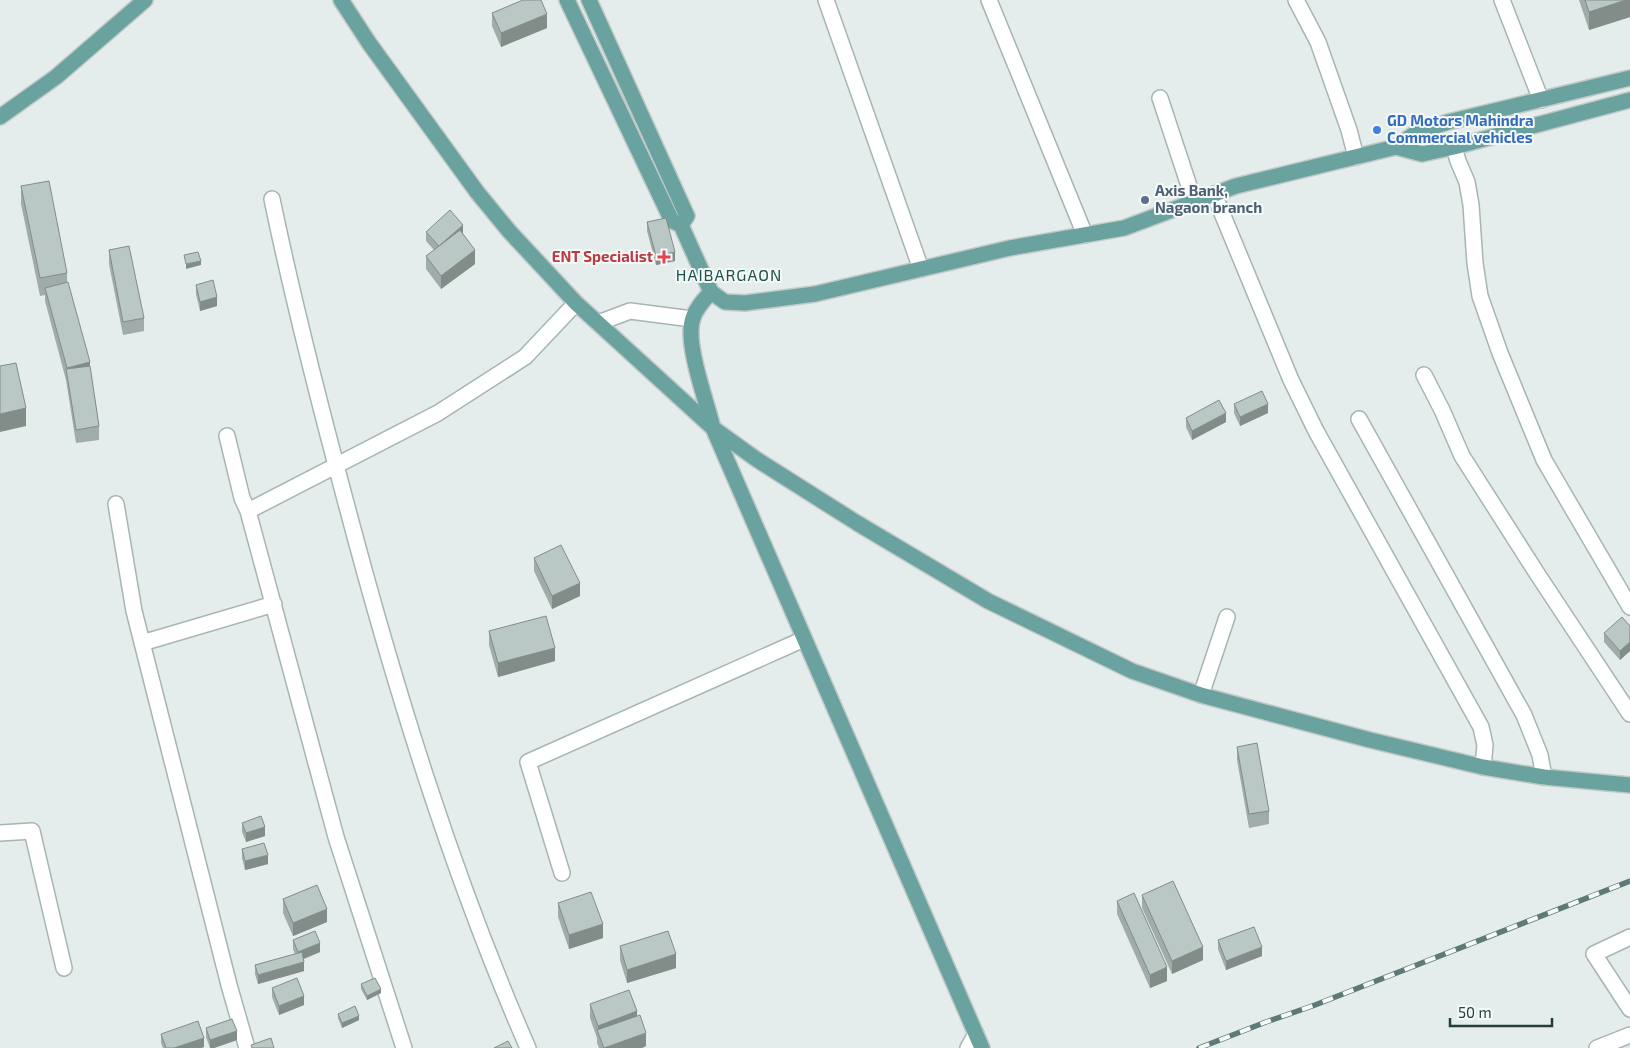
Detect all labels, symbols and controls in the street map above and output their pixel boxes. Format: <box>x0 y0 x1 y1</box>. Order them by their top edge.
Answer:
place label: GD Motors Mahindra Commercial vehicles <box>1387 111 1534 146</box>
marker: GD Motors Mahindra Commercial vehicles <box>1371 124 1383 136</box>
place label: Axis Bank, Nagaon branch <box>1155 181 1262 216</box>
marker: Axis Bank, Nagaon branch <box>1139 194 1151 206</box>
place label: ENT Specialist <box>552 247 653 265</box>
marker: ENT Specialist <box>657 250 671 264</box>
district label: HAIBARGAON <box>676 265 782 284</box>
scale bar <box>1450 996 1552 1028</box>
text: 50 m <box>1458 1003 1492 1021</box>

